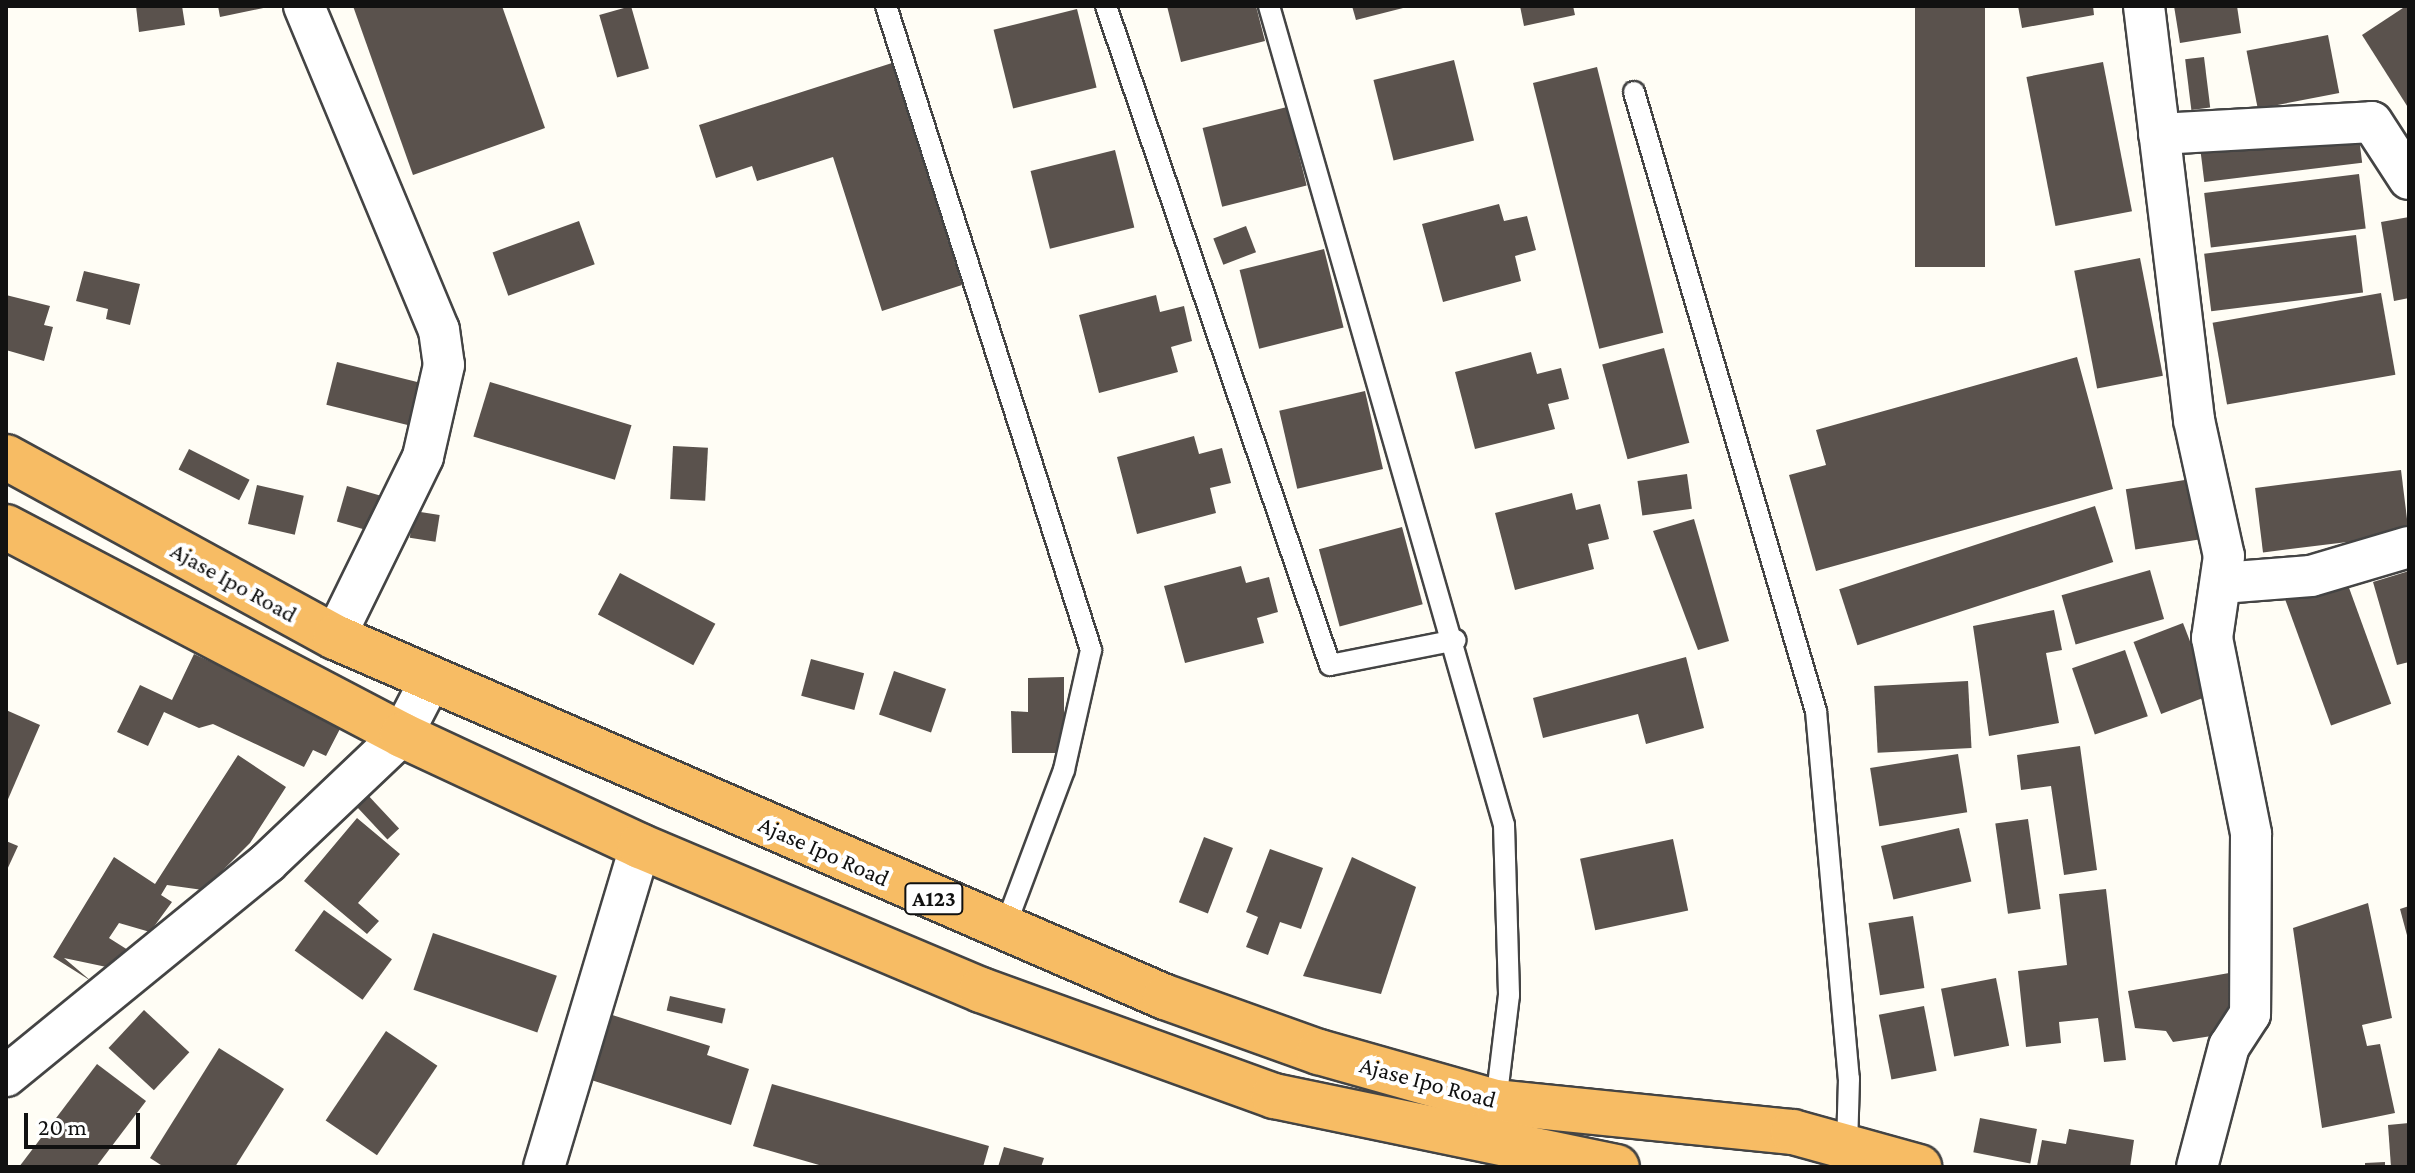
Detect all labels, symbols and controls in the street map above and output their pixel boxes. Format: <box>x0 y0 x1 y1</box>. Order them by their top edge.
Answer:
street label: Ajase Ipo Road <box>166 535 302 629</box>
street label: Ajase Ipo Road <box>754 809 894 893</box>
road number: A123 <box>904 881 964 917</box>
street label: Ajase Ipo Road <box>1357 1050 1499 1114</box>
scale bar <box>28 1097 144 1147</box>
text: 20 m <box>38 1113 87 1140</box>

